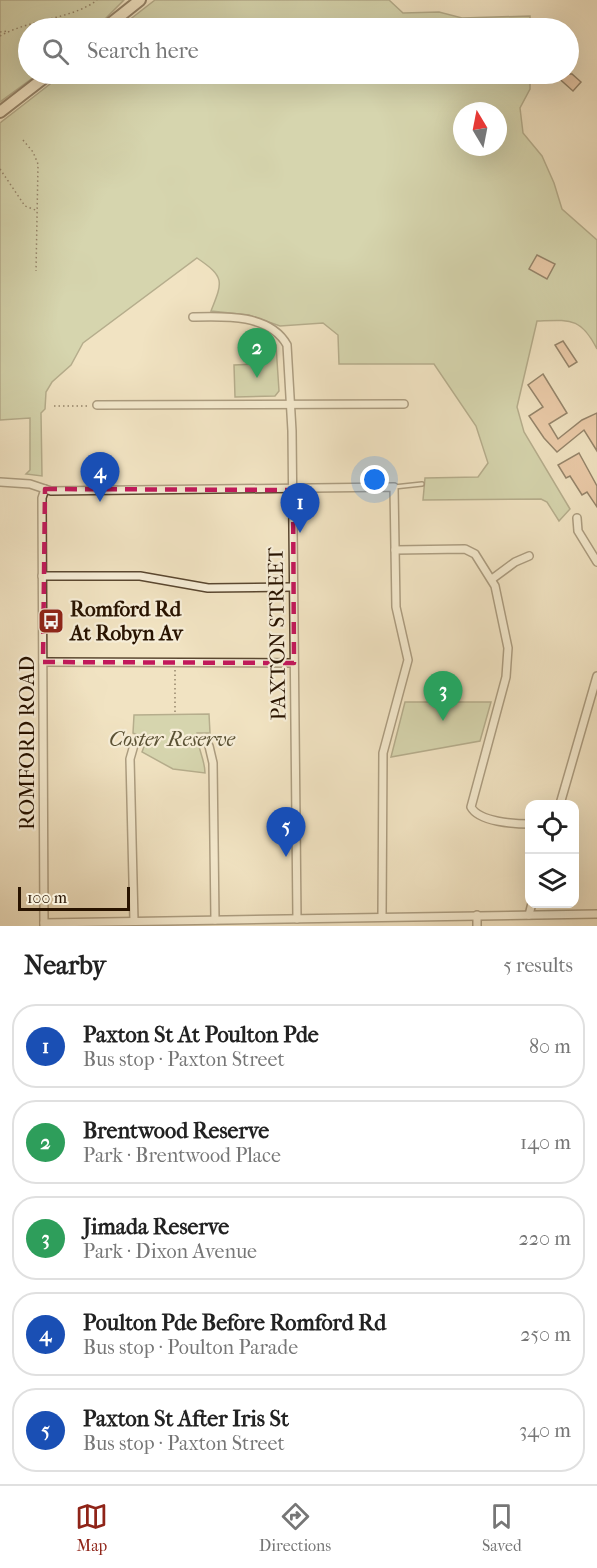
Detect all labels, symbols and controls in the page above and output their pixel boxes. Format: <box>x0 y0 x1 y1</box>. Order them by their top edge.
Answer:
search box <box>18 18 579 84</box>
icon: search <box>39 35 72 68</box>
text: Search here <box>87 38 199 64</box>
north arrow <box>453 102 507 156</box>
pin: 2 <box>238 328 276 378</box>
pin: 4 <box>80 452 120 502</box>
your location <box>360 465 389 494</box>
pin: 1 <box>280 484 320 533</box>
street label: PAXTON STREET <box>263 547 291 721</box>
place label: Romford Rd At Robyn Av <box>68 597 184 645</box>
bus stop icon: Romford Rd At Robyn Av <box>36 606 66 636</box>
street label: ROMFORD ROAD <box>15 656 39 830</box>
pin: 3 <box>424 672 462 721</box>
park label: Coster Reserve <box>109 727 236 751</box>
map controls <box>525 800 579 908</box>
button: locate <box>525 800 579 854</box>
pin: 5 <box>266 808 306 857</box>
button: layers <box>525 854 579 908</box>
scale bar <box>18 884 130 911</box>
text: 100 m <box>27 888 67 907</box>
text: Nearby <box>24 950 106 981</box>
text: 5 results <box>503 954 573 977</box>
text: Paxton St At Poulton Pde <box>83 1022 319 1048</box>
text: 1 <box>42 1035 49 1058</box>
text: 80 m <box>529 1035 571 1058</box>
text: Bus stop · Paxton Street <box>83 1048 285 1071</box>
text: Brentwood Reserve <box>83 1118 269 1144</box>
text: 2 <box>40 1131 51 1154</box>
text: 140 m <box>520 1131 571 1154</box>
text: Park · Brentwood Place <box>83 1144 281 1167</box>
text: Jimada Reserve <box>83 1214 229 1240</box>
text: 3 <box>41 1227 50 1250</box>
text: 220 m <box>518 1227 571 1250</box>
text: Park · Dixon Avenue <box>83 1240 257 1263</box>
text: Poulton Pde Before Romford Rd <box>83 1310 386 1336</box>
text: 4 <box>40 1323 51 1346</box>
text: 250 m <box>520 1323 571 1346</box>
text: Bus stop · Poulton Parade <box>83 1336 298 1359</box>
text: Paxton St After Iris St <box>83 1406 289 1432</box>
text: 5 <box>41 1419 50 1442</box>
text: 340 m <box>519 1419 571 1442</box>
text: Bus stop · Paxton Street <box>83 1432 285 1455</box>
tab: Map <box>75 1500 108 1555</box>
tab: Directions <box>259 1500 331 1555</box>
tab: Saved <box>482 1500 522 1555</box>

